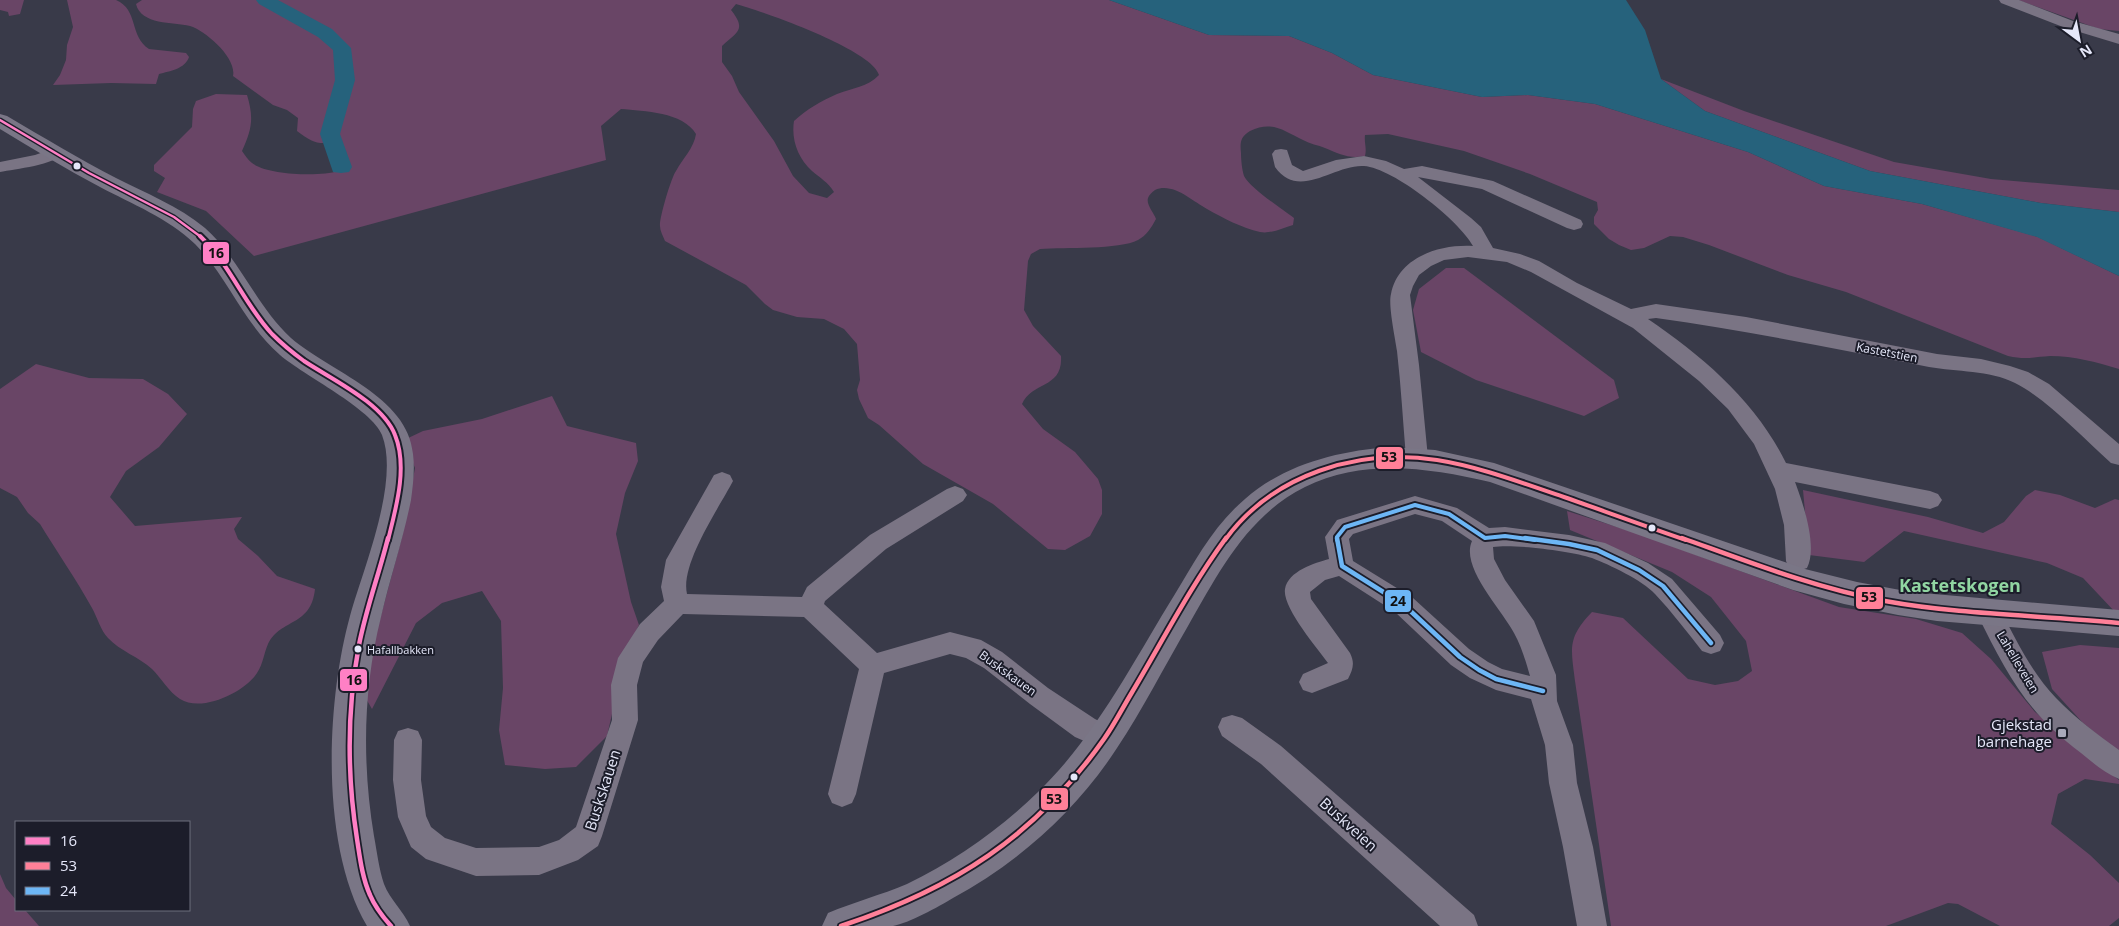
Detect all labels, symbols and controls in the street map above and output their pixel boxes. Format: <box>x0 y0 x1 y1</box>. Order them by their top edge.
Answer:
north arrow <box>2054 15 2104 65</box>
text: N <box>2076 40 2096 63</box>
unlabelled marker <box>72 161 82 171</box>
line badge: 16 <box>202 241 230 265</box>
text: 16 <box>208 243 224 262</box>
street label: Kastetstien <box>1855 338 1919 366</box>
line badge: 53 <box>1375 446 1404 470</box>
text: 53 <box>1381 447 1397 466</box>
unlabelled marker <box>1647 523 1657 533</box>
district label: Kastetskogen <box>1899 573 2021 597</box>
line badge: 53 <box>1855 586 1884 610</box>
text: 53 <box>1861 587 1877 606</box>
line badge: 24 <box>1384 589 1412 613</box>
text: 24 <box>1390 591 1406 610</box>
street label: Lahelleveien <box>1993 628 2043 696</box>
place label: Hafallbakken <box>367 642 434 657</box>
marker: Hafallbakken <box>353 644 363 654</box>
street label: Buskskauen <box>976 646 1040 700</box>
line badge: 16 <box>339 668 368 692</box>
text: 16 <box>346 670 362 689</box>
place label: Gjekstad barnehage <box>1977 714 2052 751</box>
marker: Gjekstad barnehage <box>2056 727 2068 739</box>
street label: Buskskauen <box>579 747 625 833</box>
unlabelled marker <box>1069 772 1079 782</box>
line badge: 53 <box>1040 787 1069 811</box>
text: 53 <box>1046 789 1062 808</box>
street label: Buskveien <box>1316 793 1382 855</box>
legend <box>15 821 190 911</box>
text: 16 <box>60 830 77 850</box>
text: 53 <box>60 855 77 875</box>
text: 24 <box>60 880 78 900</box>

